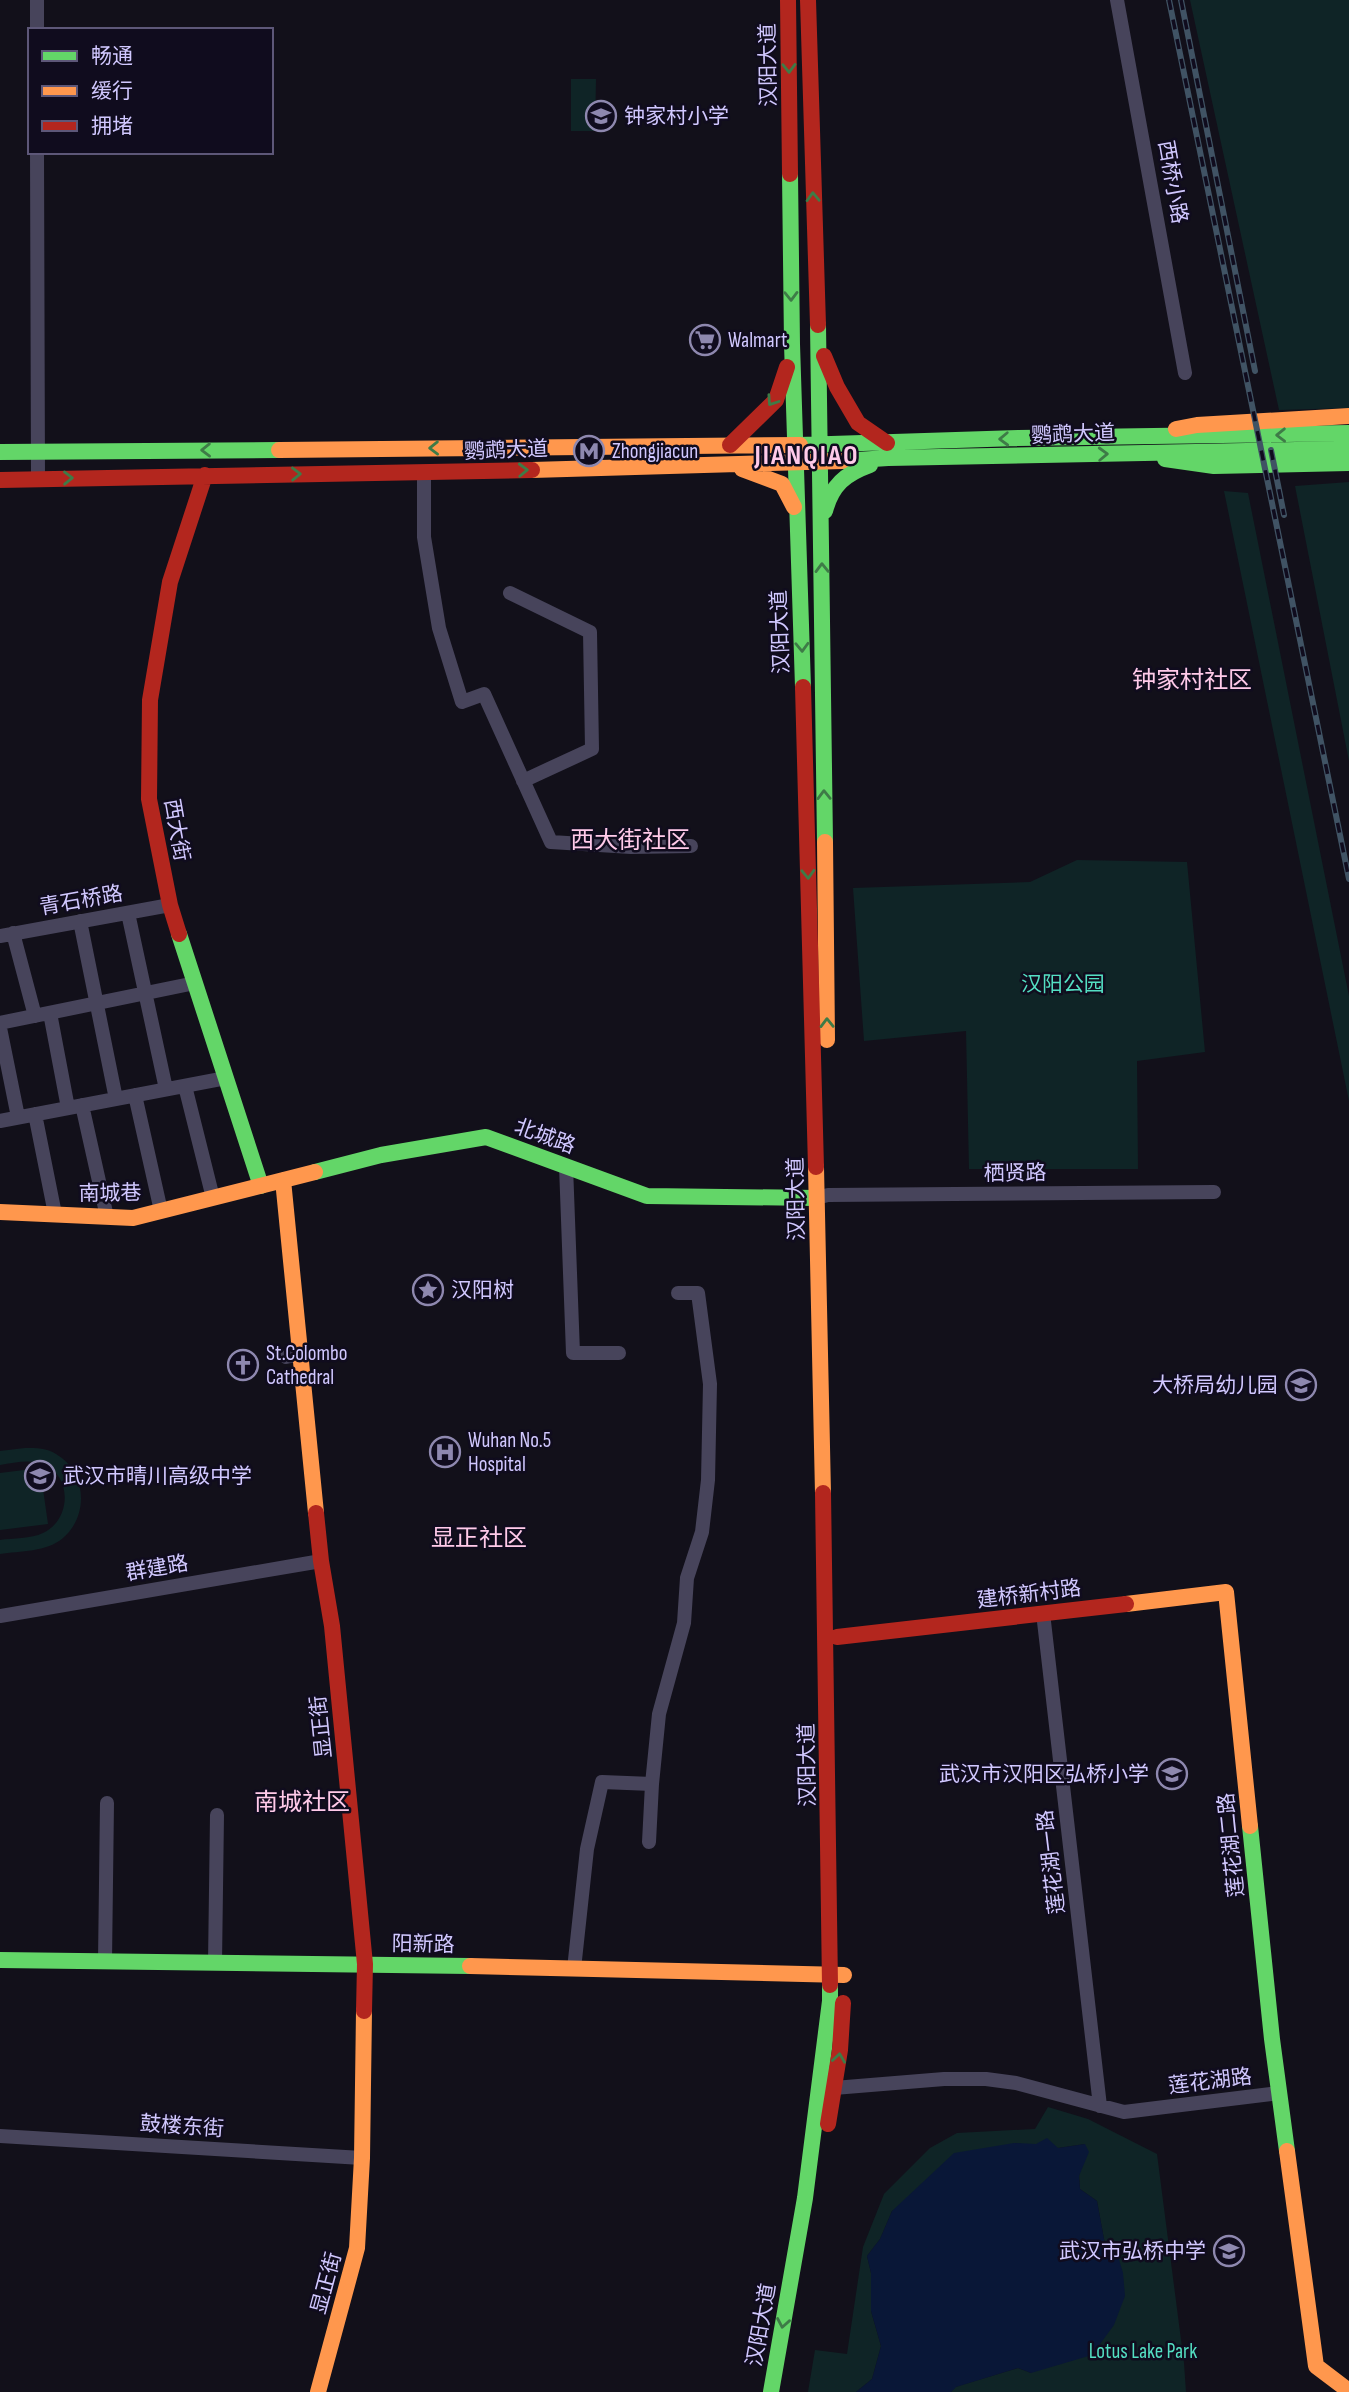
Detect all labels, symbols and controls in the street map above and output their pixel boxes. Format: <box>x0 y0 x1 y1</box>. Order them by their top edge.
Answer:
street label: 汉阳大道 <box>755 23 782 107</box>
legend <box>28 28 273 154</box>
text: 畅通 <box>91 44 133 69</box>
one-way arrow <box>781 63 797 74</box>
text: 缓行 <box>91 79 133 104</box>
school or university icon: 钟家村小学 <box>584 99 618 133</box>
place label: 钟家村小学 <box>624 104 729 129</box>
text: 拥堵 <box>91 114 133 139</box>
street label: 西桥小路 <box>1153 139 1192 226</box>
one-way arrow <box>806 191 821 202</box>
one-way arrow <box>783 291 799 301</box>
supermarket icon: Walmart <box>688 323 722 357</box>
place label: Walmart <box>728 328 787 353</box>
one-way arrow <box>768 393 781 406</box>
street label: 鹦鹉大道 <box>1031 421 1115 448</box>
one-way arrow <box>1275 427 1286 442</box>
one-way arrow <box>999 431 1010 446</box>
metro station icon: Zhongjiacun <box>572 434 606 468</box>
street label: 鹦鹉大道 <box>464 437 548 464</box>
place label: Zhongjiacun <box>612 439 698 464</box>
district label: JIANQIAO <box>753 439 860 472</box>
one-way arrow <box>428 440 439 456</box>
one-way arrow <box>201 443 212 458</box>
one-way arrow <box>1098 447 1109 462</box>
one-way arrow <box>518 462 529 478</box>
one-way arrow <box>291 466 301 482</box>
one-way arrow <box>63 471 74 486</box>
one-way arrow <box>814 562 830 573</box>
street label: 汉阳大道 <box>767 590 794 674</box>
one-way arrow <box>794 642 809 653</box>
district label: 钟家村社区 <box>1132 666 1252 695</box>
one-way arrow <box>817 790 832 801</box>
street label: 西大街 <box>159 797 194 863</box>
district label: 西大街社区 <box>570 826 690 855</box>
one-way arrow <box>800 870 816 880</box>
street label: 青石桥路 <box>38 881 125 920</box>
park label: 汉阳公园 <box>1021 972 1105 997</box>
one-way arrow <box>819 1017 835 1028</box>
street label: 北城路 <box>511 1114 579 1159</box>
street label: 汉阳大道 <box>783 1157 810 1241</box>
street label: 栖贤路 <box>983 1160 1047 1187</box>
street label: 南城巷 <box>78 1180 142 1207</box>
place icon: 汉阳树 <box>411 1273 445 1307</box>
place label: 汉阳树 <box>451 1278 514 1303</box>
place label: St.Colombo Cathedral <box>266 1341 347 1390</box>
church icon: St.Colombo Cathedral <box>226 1348 260 1382</box>
school or university icon: 大桥局幼儿园 <box>1284 1368 1318 1402</box>
place label: 大桥局幼儿园 <box>1152 1373 1278 1398</box>
place label: Wuhan No.5 Hospital <box>468 1428 551 1477</box>
hospital icon: Wuhan No.5 Hospital <box>428 1435 462 1469</box>
school or university icon: 武汉市晴川高级中学 <box>23 1459 57 1493</box>
place label: 武汉市晴川高级中学 <box>63 1464 252 1489</box>
district label: 显正社区 <box>431 1524 527 1553</box>
street label: 群建路 <box>124 1551 190 1586</box>
street label: 建桥新村路 <box>975 1576 1083 1613</box>
street label: 显正街 <box>306 1694 337 1760</box>
street label: 汉阳大道 <box>794 1723 821 1807</box>
school or university icon: 武汉市汉阳区弘桥小学 <box>1155 1757 1189 1791</box>
place label: 武汉市汉阳区弘桥小学 <box>939 1762 1149 1787</box>
district label: 南城社区 <box>254 1788 350 1817</box>
street label: 莲花湖二路 <box>1214 1791 1249 1898</box>
street label: 莲花湖一路 <box>1033 1808 1070 1916</box>
street label: 阳新路 <box>391 1931 455 1958</box>
one-way arrow <box>831 2053 846 2064</box>
street label: 莲花湖路 <box>1167 2064 1253 2099</box>
street label: 鼓楼东街 <box>139 2111 225 2142</box>
school or university icon: 武汉市弘桥中学 <box>1212 2234 1246 2268</box>
place label: 武汉市弘桥中学 <box>1059 2239 1206 2264</box>
street label: 显正街 <box>306 2249 347 2317</box>
street label: 汉阳大道 <box>742 2282 781 2369</box>
one-way arrow <box>776 2317 791 2329</box>
park label: Lotus Lake Park <box>1089 2339 1197 2364</box>

